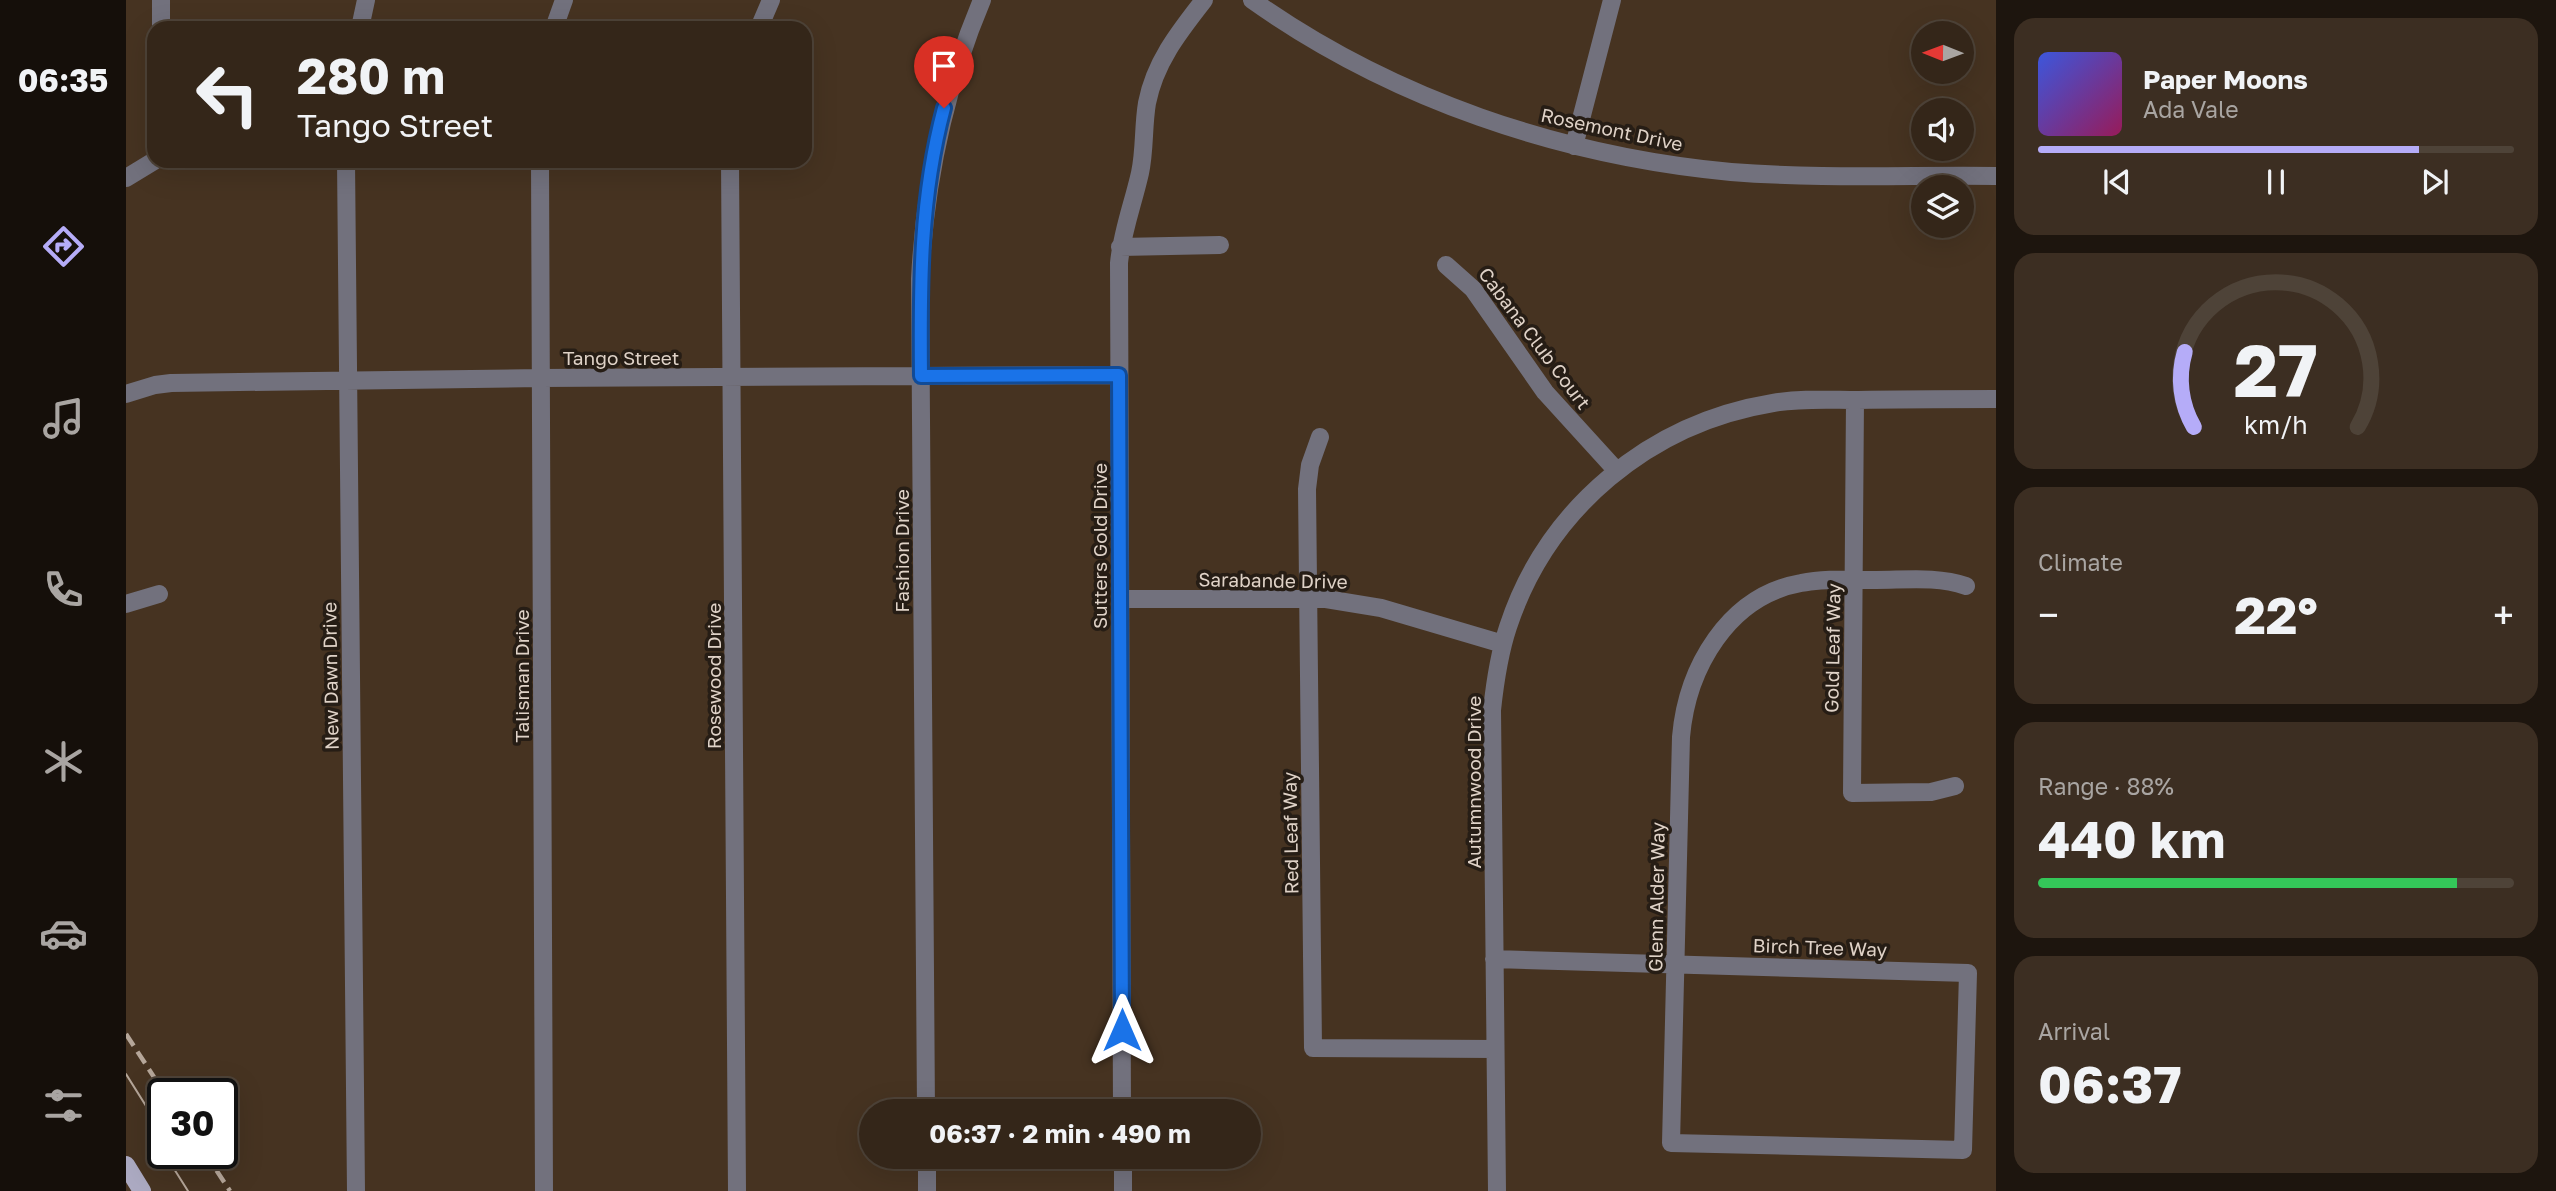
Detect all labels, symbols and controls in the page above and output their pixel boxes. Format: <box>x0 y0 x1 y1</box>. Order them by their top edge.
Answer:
north arrow <box>1911 21 1974 84</box>
map controls <box>1911 21 1974 238</box>
pin <box>914 36 974 108</box>
text: 280 m <box>297 46 445 105</box>
icon: arrive <box>925 47 963 85</box>
icon: left <box>182 49 273 140</box>
text: 06:35 <box>18 61 108 99</box>
text: Paper Moons <box>2143 64 2308 95</box>
text: Ada Vale <box>2143 95 2239 123</box>
button: sound <box>1911 98 1974 161</box>
street label: Rosemont Drive <box>1539 103 1685 155</box>
text: Tango Street <box>297 106 493 144</box>
icon: previous <box>2098 163 2136 201</box>
icon: pause <box>2257 163 2295 201</box>
icon: next <box>2416 163 2454 201</box>
button: layers <box>1911 175 1974 238</box>
icon: directions <box>39 222 88 271</box>
street label: Cabana Club Court <box>1474 263 1596 413</box>
text: 27 <box>2234 326 2318 413</box>
street label: Tango Street <box>563 346 679 369</box>
icon: music <box>39 394 88 443</box>
text: km/h <box>2244 409 2308 440</box>
street label: Sutters Gold Drive <box>1088 463 1111 629</box>
street label: Fashion Drive <box>890 489 913 613</box>
text: Climate <box>2038 548 2123 576</box>
icon: phone <box>39 565 88 614</box>
street label: Sarabande Drive <box>1198 567 1348 593</box>
street label: Gold Leaf Way <box>1819 583 1845 713</box>
text: 22° <box>2234 583 2318 645</box>
text: − <box>2038 592 2059 637</box>
text: + <box>2493 592 2514 637</box>
street label: New Dawn Drive <box>317 602 343 750</box>
street label: Rosewood Drive <box>702 603 725 749</box>
street label: Talisman Drive <box>510 609 533 743</box>
street label: Autumnwood Drive <box>1462 696 1485 868</box>
icon: climate <box>39 737 88 786</box>
street label: Red Leaf Way <box>1277 771 1303 895</box>
text: Range · 88% <box>2038 772 2174 800</box>
text: 440 km <box>2038 807 2225 869</box>
street label: Glenn Alder Way <box>1643 821 1669 972</box>
icon: car <box>39 909 88 958</box>
street label: Birch Tree Way <box>1752 933 1888 961</box>
position arrow <box>1085 993 1159 1067</box>
text: Arrival <box>2038 1017 2110 1045</box>
text: 06:37 <box>2038 1052 2182 1114</box>
speed limit sign: 30 <box>147 1078 238 1169</box>
icon: filters <box>39 1081 88 1130</box>
text: 06:37 · 2 min · 490 m <box>929 1118 1191 1149</box>

